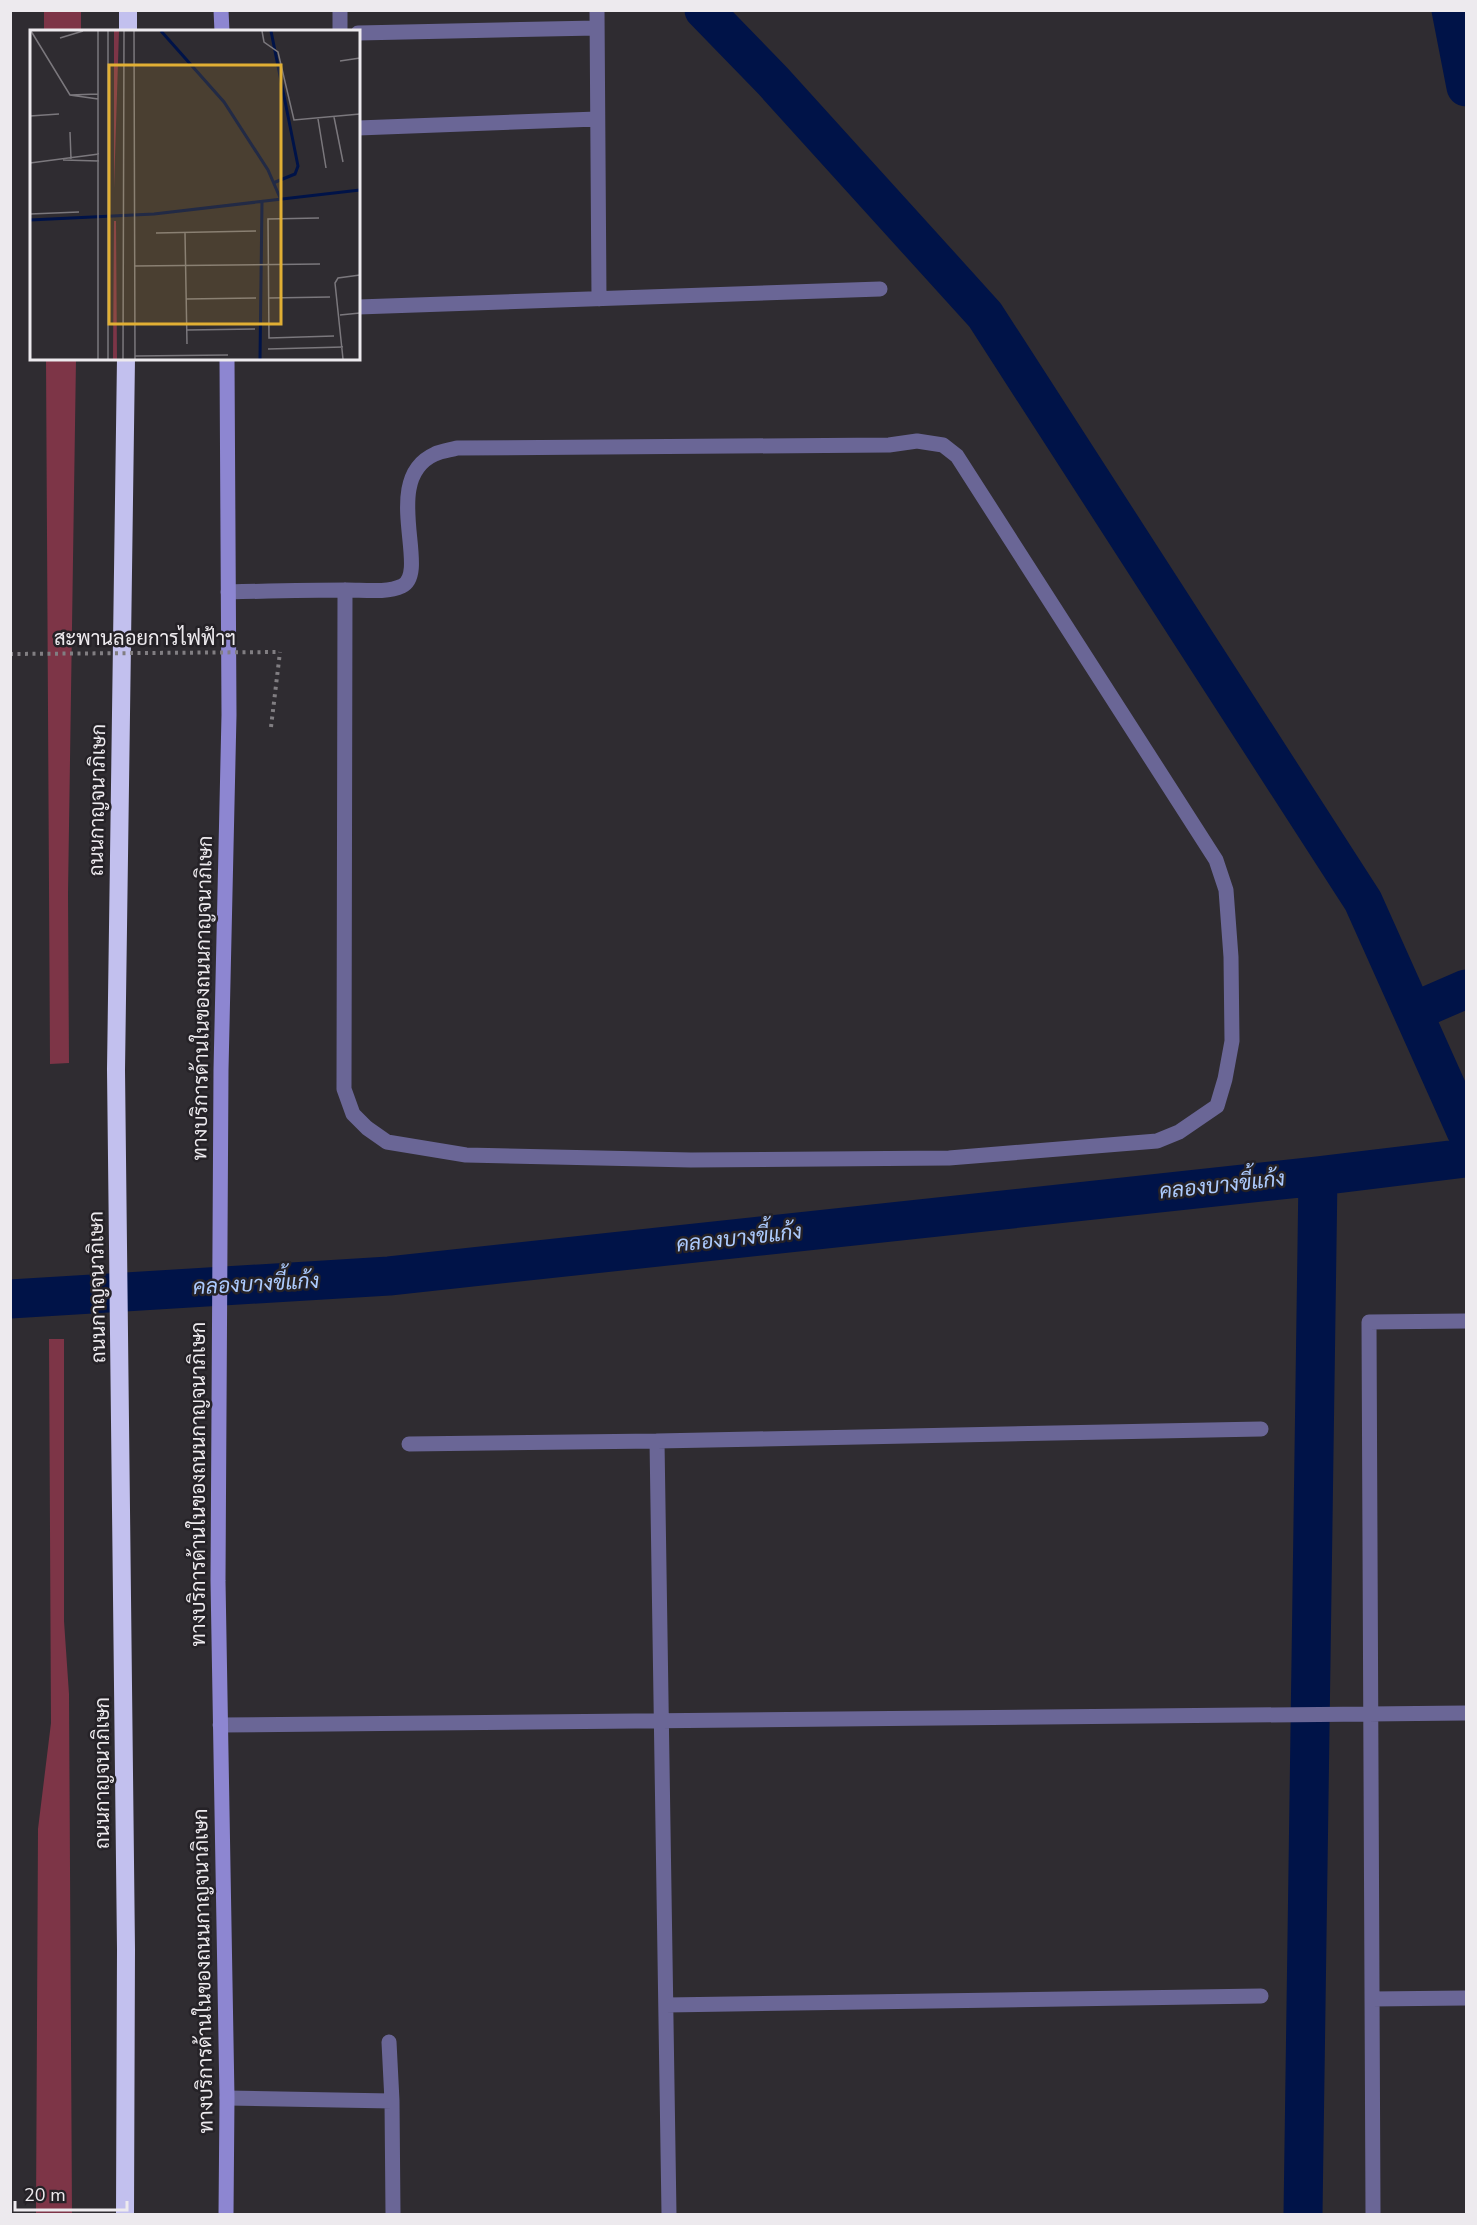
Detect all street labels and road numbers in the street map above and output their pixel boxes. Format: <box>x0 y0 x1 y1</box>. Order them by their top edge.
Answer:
street label: สะพานลอยการไฟฟ้าฯ <box>54 625 236 652</box>
street label: ถนนกาญจนาภิเษก <box>83 724 112 876</box>
street label: ทางบริการด้านในของถนนกาญจนาภิเษก <box>186 835 219 1161</box>
street label: ถนนกาญจนาภิเษก <box>83 1211 112 1363</box>
street label: ทางบริการด้านในของถนนกาญจนาภิเษก <box>185 1322 212 1646</box>
street label: ถนนกาญจนาภิเษก <box>89 1697 116 1849</box>
street label: ทางบริการด้านในของถนนกาญจนาภิเษก <box>187 1808 220 2134</box>

